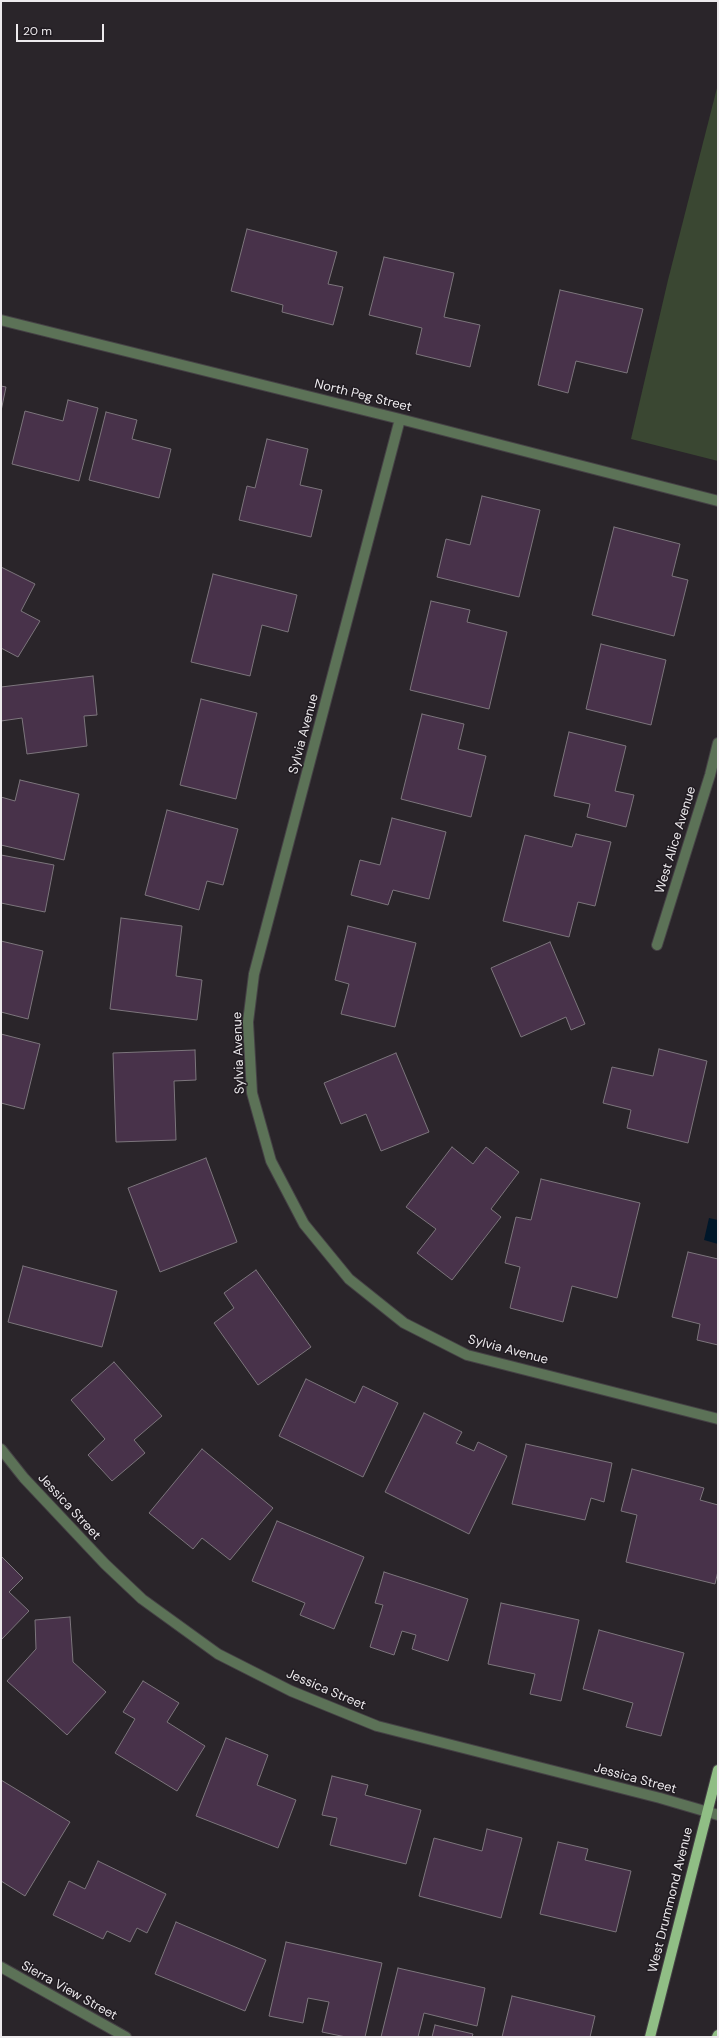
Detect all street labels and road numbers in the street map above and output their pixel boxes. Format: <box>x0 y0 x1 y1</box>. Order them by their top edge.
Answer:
street label: North Peg Street <box>313 376 413 416</box>
street label: Sylvia Avenue <box>286 692 322 776</box>
street label: West Alice Avenue <box>652 785 700 895</box>
street label: Sylvia Avenue <box>230 1012 248 1094</box>
street label: Sylvia Avenue <box>466 1332 550 1368</box>
street label: Jessica Street <box>34 1471 104 1543</box>
street label: Jessica Street <box>284 1666 368 1714</box>
street label: Jessica Street <box>592 1760 678 1798</box>
street label: West Drummond Avenue <box>645 1826 697 1974</box>
street label: Sierra View Street <box>18 1958 120 2024</box>

